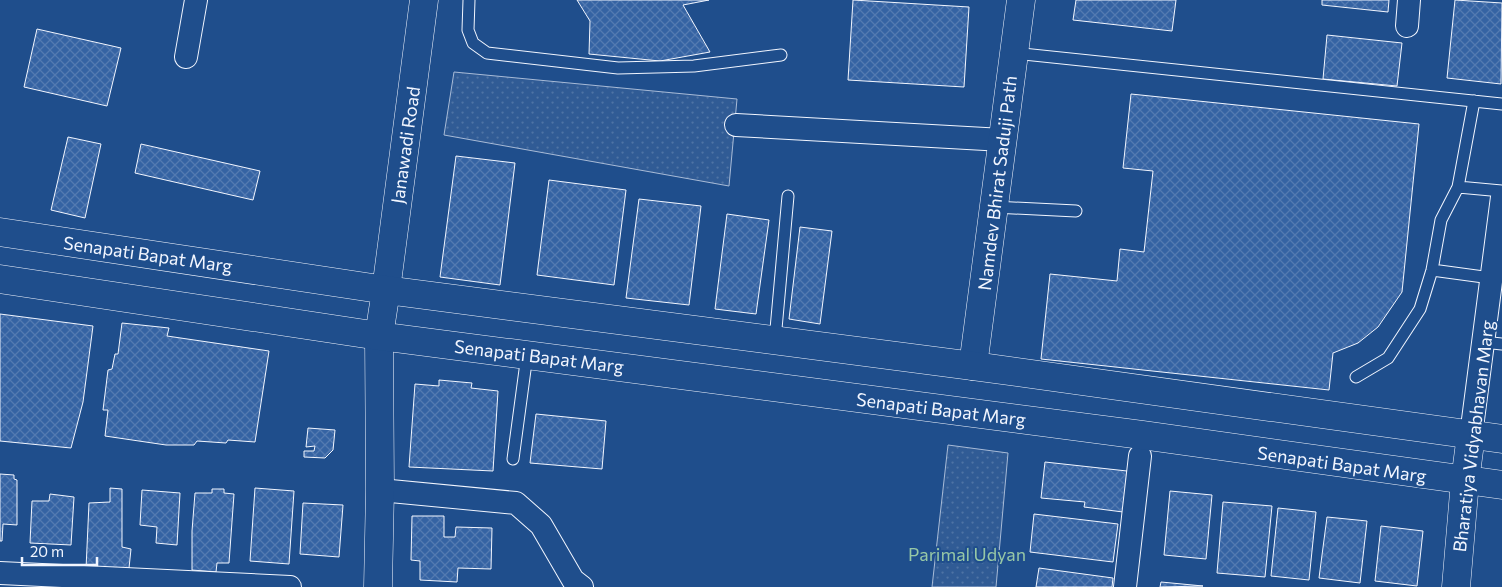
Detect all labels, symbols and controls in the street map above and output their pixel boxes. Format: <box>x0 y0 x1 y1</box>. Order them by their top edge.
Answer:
street label: Namdev Bhirat Saduji Path <box>973 74 1021 292</box>
street label: Janawadi Road <box>386 85 424 205</box>
street label: Senapati Bapat Marg <box>62 231 234 277</box>
street label: Bharatiya Vidyabhavan Marg <box>1448 319 1498 553</box>
street label: Senapati Bapat Marg <box>453 335 625 377</box>
street label: Senapati Bapat Marg <box>855 388 1027 430</box>
street label: Senapati Bapat Marg <box>1256 441 1428 487</box>
scale bar <box>22 534 98 566</box>
text: 20 m <box>30 542 64 560</box>
park label: Parimal Udyan <box>908 543 1026 565</box>

